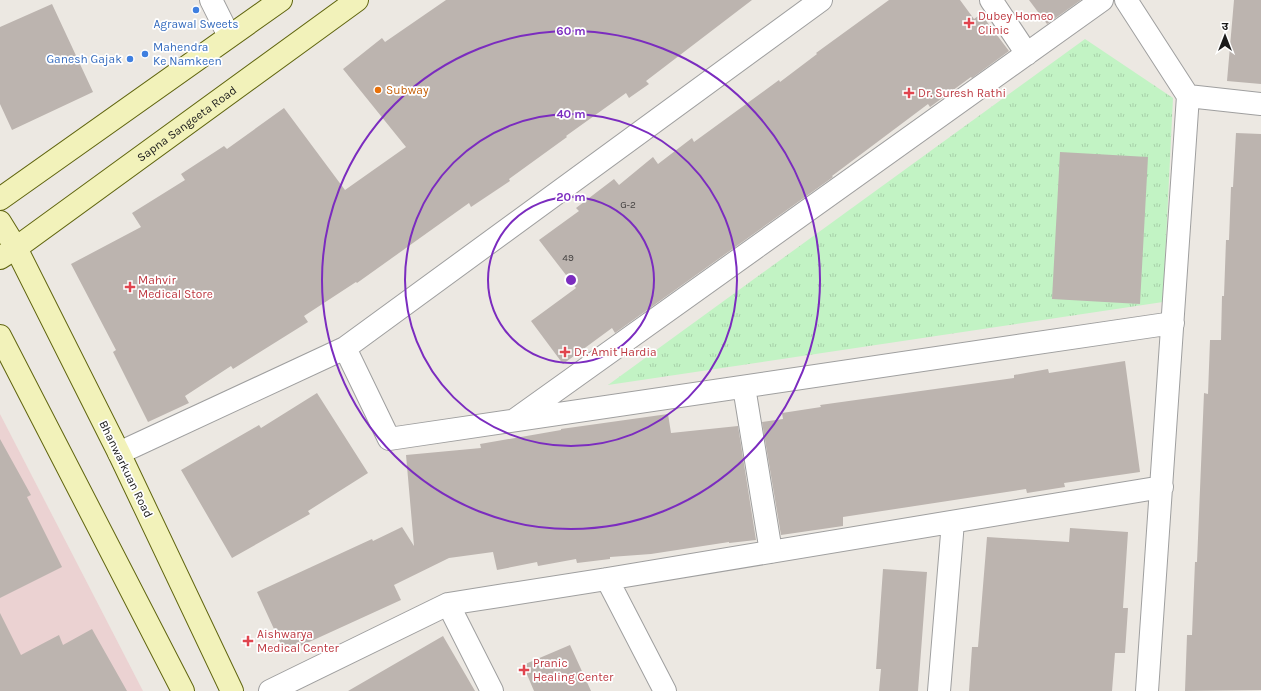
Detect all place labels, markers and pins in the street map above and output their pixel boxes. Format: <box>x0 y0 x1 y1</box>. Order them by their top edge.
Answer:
marker: Agrawal Sweets <box>191 5 201 15</box>
place label: Dubey Homeo Clinic <box>978 9 1053 37</box>
place label: Agrawal Sweets <box>153 17 239 31</box>
marker: Dubey Homeo Clinic <box>963 17 975 29</box>
place label: Mahendra Ke Namkeen <box>153 40 222 68</box>
marker: Mahendra Ke Namkeen <box>140 49 150 59</box>
place label: Ganesh Gajak <box>46 52 122 66</box>
marker: Ganesh Gajak <box>125 54 135 64</box>
place label: Subway <box>386 83 429 97</box>
marker: Subway <box>373 85 383 95</box>
place label: Dr. Suresh Rathi <box>918 86 1006 100</box>
marker: Dr. Suresh Rathi <box>903 87 915 99</box>
place label: Mahvir Medical Store <box>138 273 213 301</box>
centre of rings <box>564 273 578 287</box>
marker: Mahvir Medical Store <box>125 282 135 292</box>
place label: Dr. Amit Hardia <box>574 345 657 359</box>
marker: Dr. Amit Hardia <box>559 346 571 358</box>
place label: Aishwarya Medical Center <box>257 627 339 655</box>
marker: Aishwarya Medical Center <box>242 635 254 647</box>
place label: Pranic Healing Center <box>533 656 614 684</box>
marker: Pranic Healing Center <box>518 664 530 676</box>

